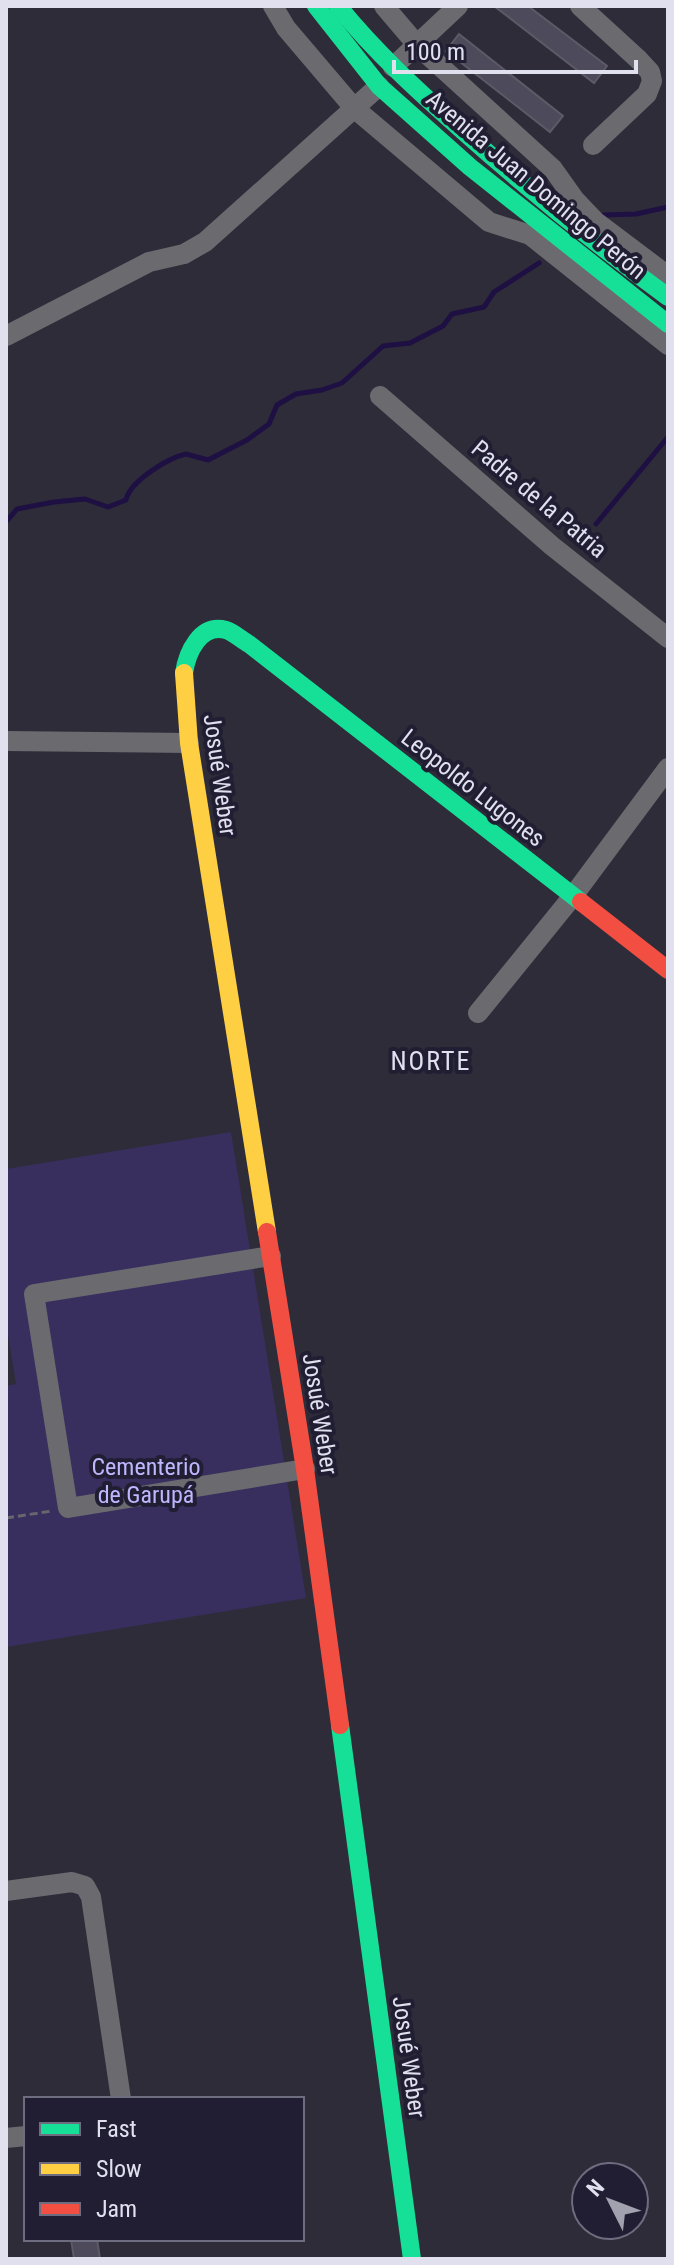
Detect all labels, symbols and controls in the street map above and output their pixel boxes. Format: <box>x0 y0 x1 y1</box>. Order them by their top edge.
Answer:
scale bar <box>394 24 636 74</box>
text: 100 m <box>406 38 465 66</box>
street label: Avenida Juan Domingo Perón <box>421 85 651 285</box>
street label: Padre de la Patria <box>466 434 612 564</box>
street label: Josué Weber <box>198 712 242 838</box>
street label: Leopoldo Lugones <box>396 723 550 853</box>
district label: NORTE <box>391 1046 471 1076</box>
street label: Josué Weber <box>297 1351 343 1477</box>
park label: Cementerio de Garupá <box>91 1453 201 1509</box>
street label: Josué Weber <box>387 1994 431 2120</box>
legend <box>24 2097 304 2241</box>
text: Fast <box>96 2115 137 2143</box>
text: Slow <box>96 2155 142 2183</box>
north arrow <box>570 2161 650 2241</box>
text: N <box>582 2175 609 2201</box>
text: Jam <box>96 2195 137 2223</box>

